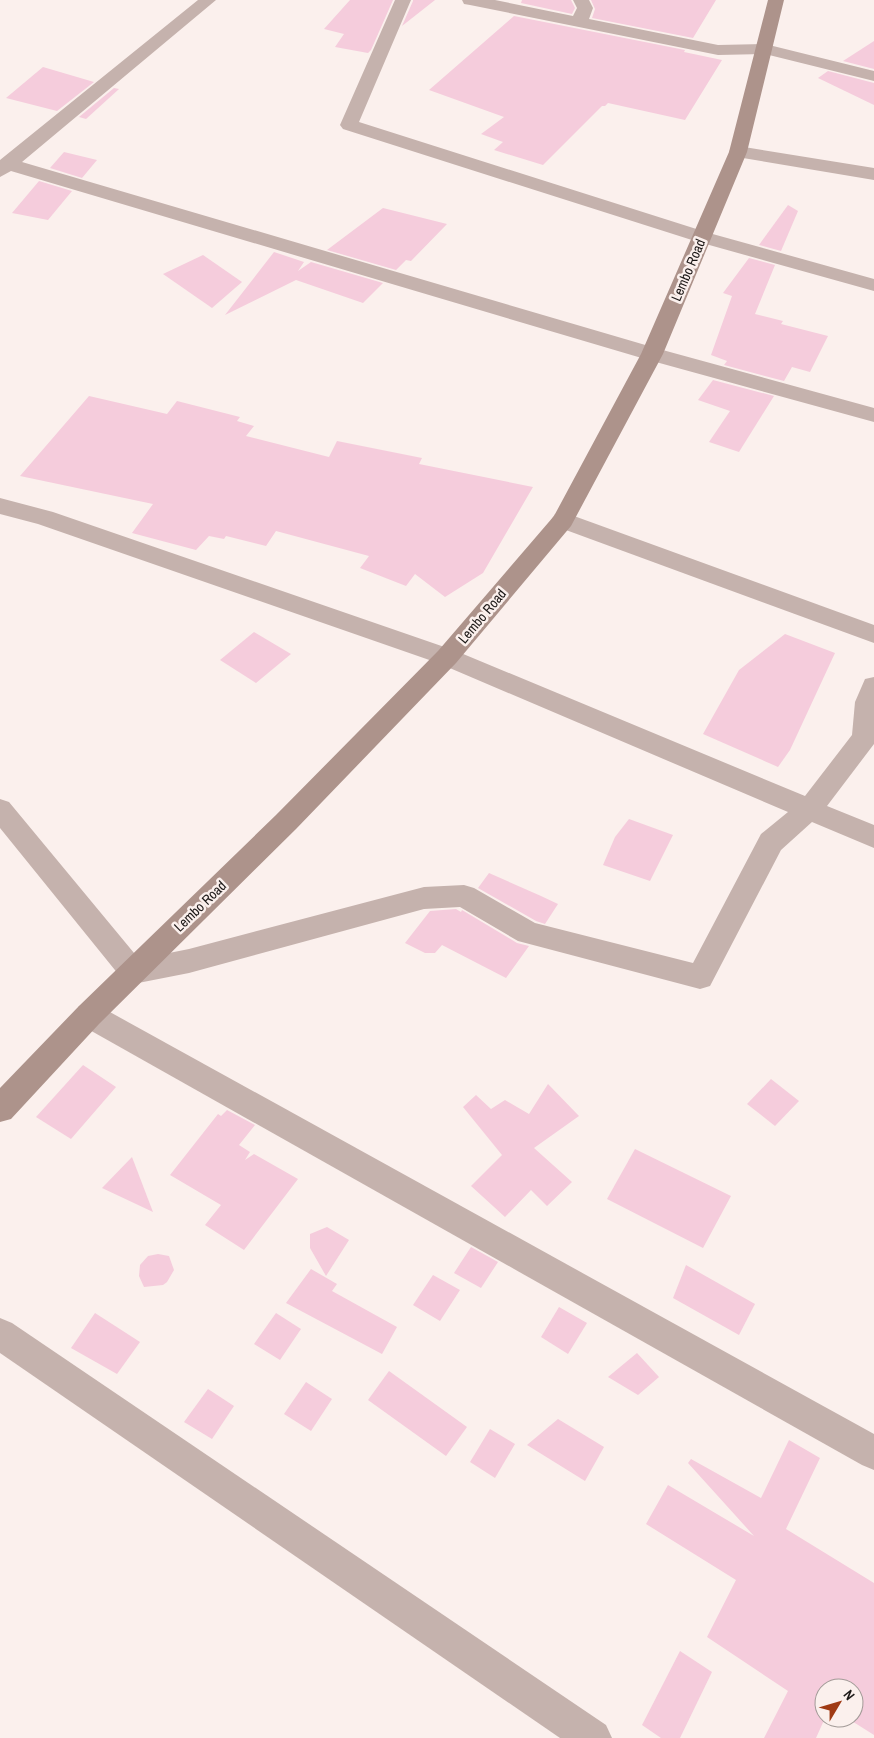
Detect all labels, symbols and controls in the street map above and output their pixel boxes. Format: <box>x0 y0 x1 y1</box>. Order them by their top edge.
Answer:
street label: Lembo Road <box>667 236 709 304</box>
street label: Lembo Road <box>454 585 510 647</box>
street label: Lembo Road <box>170 877 230 935</box>
north arrow <box>814 1678 864 1728</box>
text: N <box>840 1686 859 1704</box>

